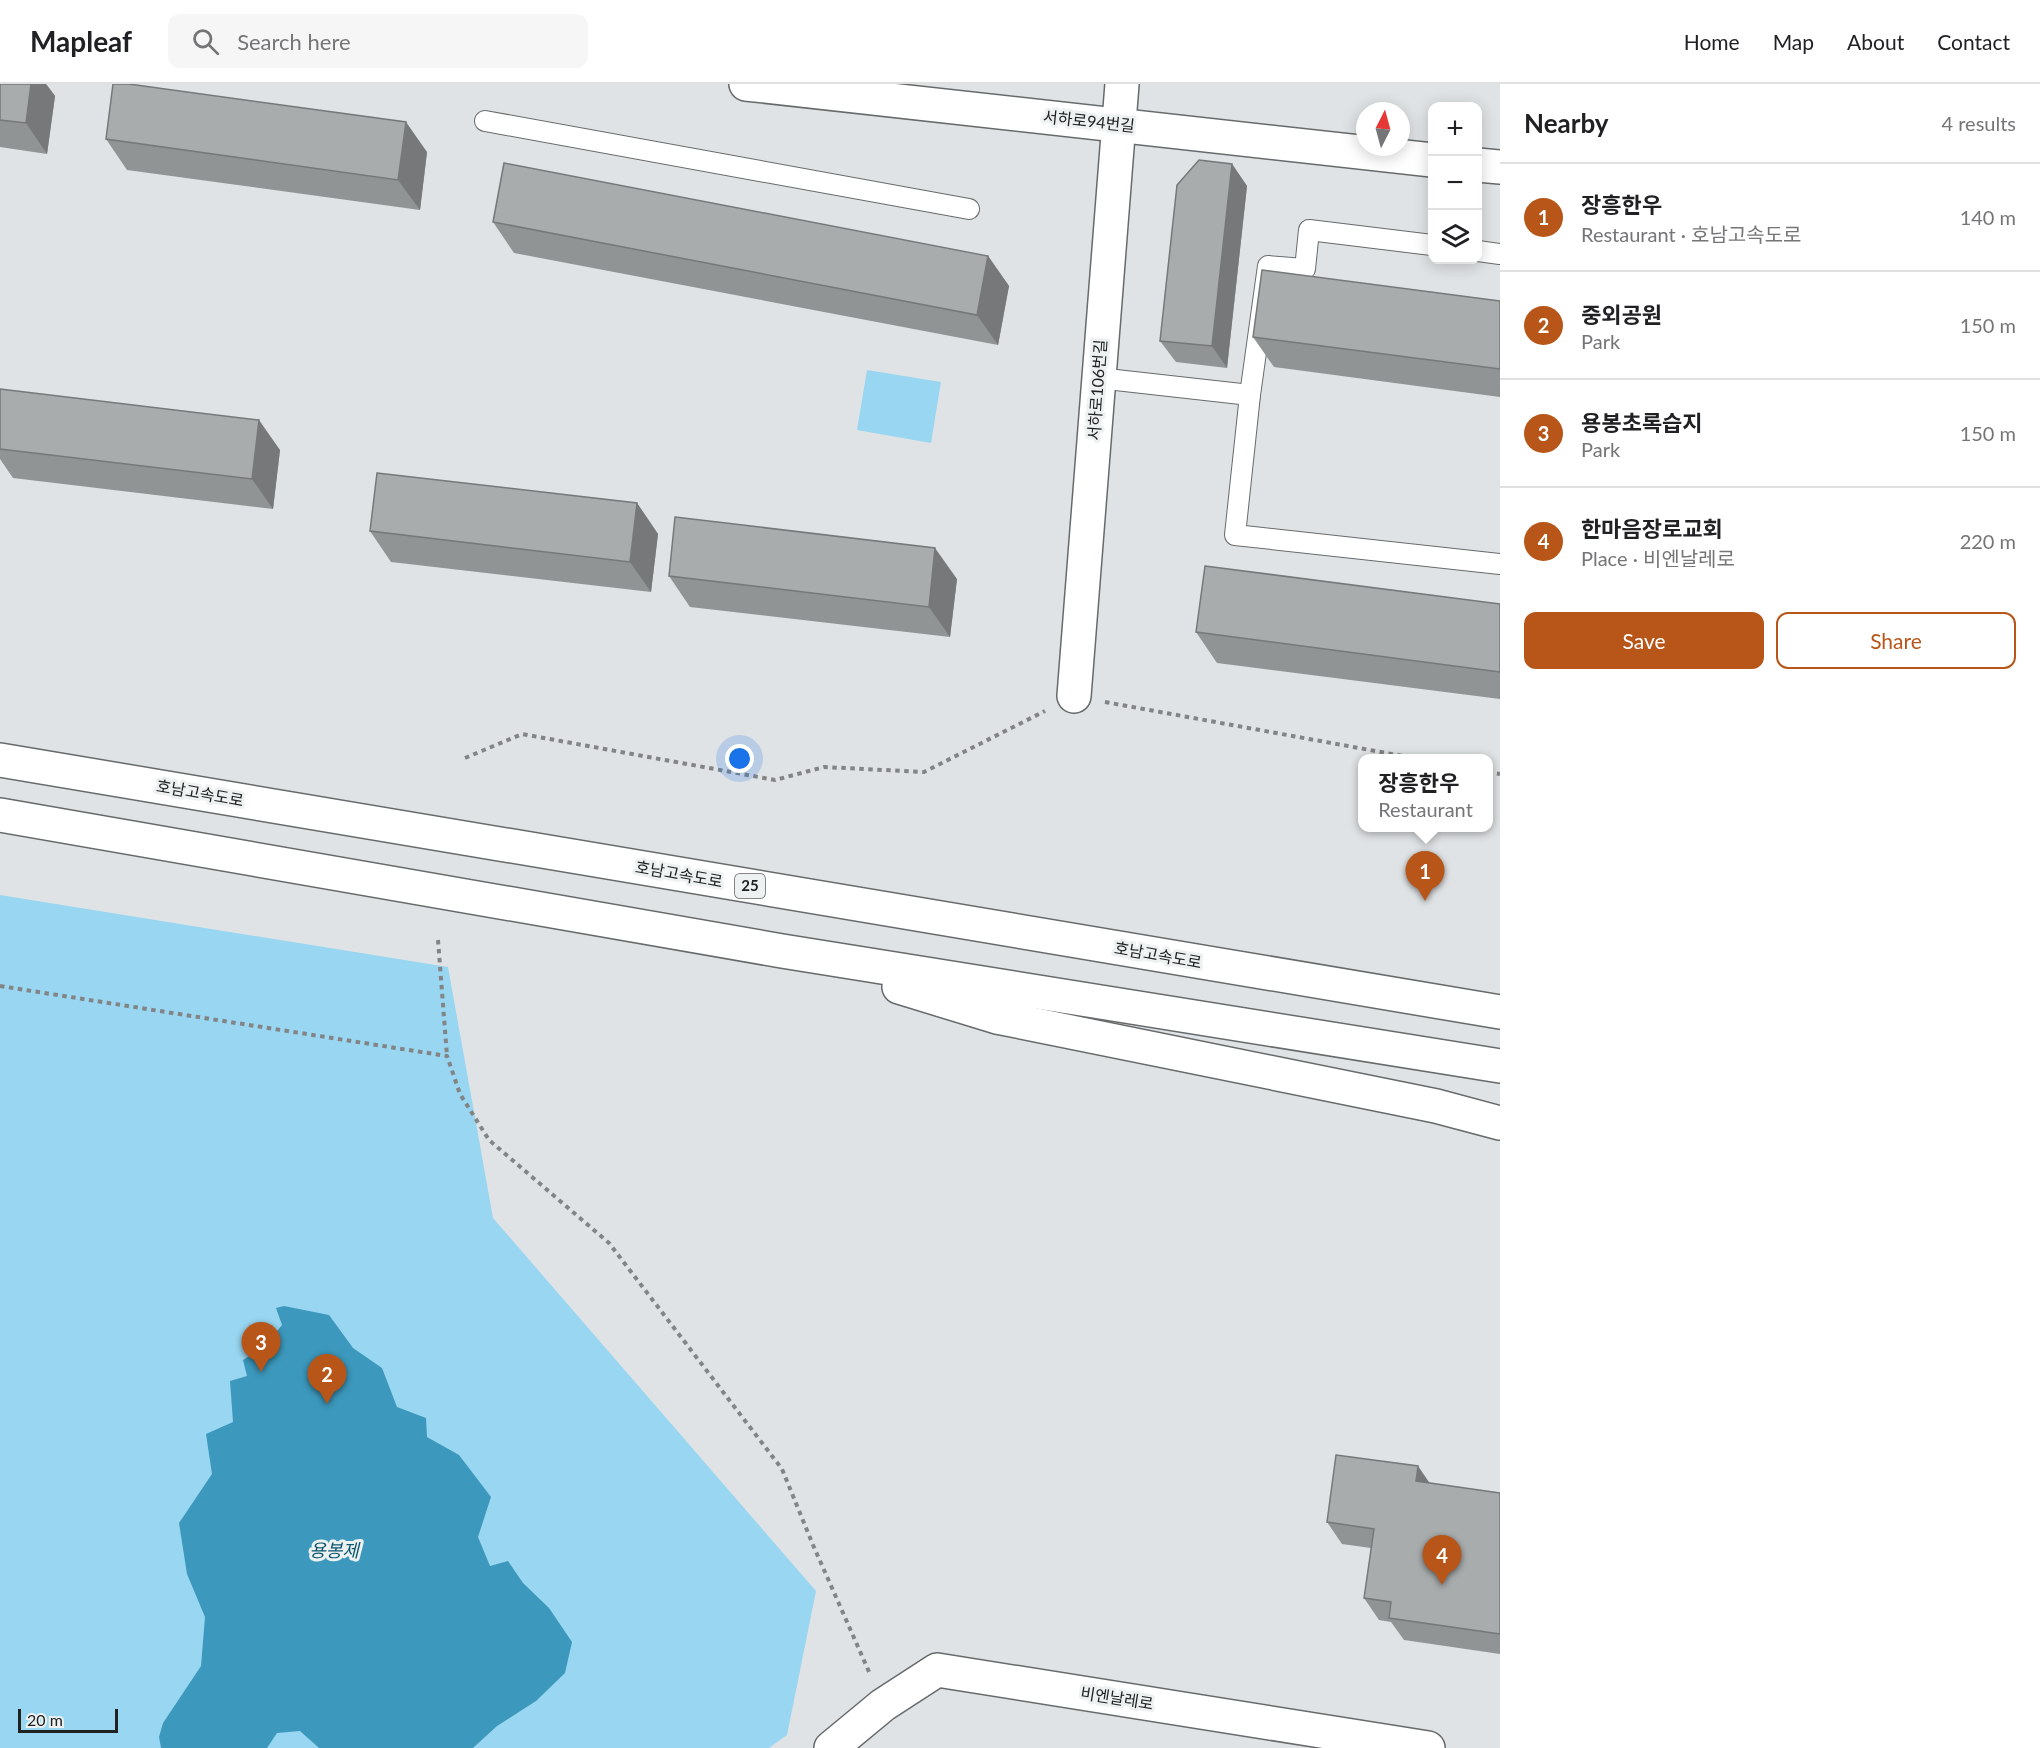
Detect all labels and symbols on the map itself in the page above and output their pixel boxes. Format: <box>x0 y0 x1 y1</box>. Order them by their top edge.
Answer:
north arrow <box>1356 102 1410 156</box>
street label: 서하로94번길 <box>1042 106 1136 135</box>
street label: 서하로106번길 <box>1083 339 1110 441</box>
your location <box>725 744 754 773</box>
street label: 호남고속도로 <box>155 775 245 810</box>
pin: 1 <box>1406 852 1444 901</box>
street label: 호남고속도로 <box>634 856 724 891</box>
road number: 25 <box>735 874 765 898</box>
street label: 호남고속도로 <box>1113 937 1203 972</box>
pin: 3 <box>242 1322 280 1372</box>
pin: 2 <box>308 1354 346 1404</box>
pin: 4 <box>1422 1536 1462 1585</box>
water label: 용봉제 <box>309 1539 361 1561</box>
street label: 비엔날레로 <box>1079 1682 1155 1713</box>
scale bar <box>18 1706 118 1734</box>

